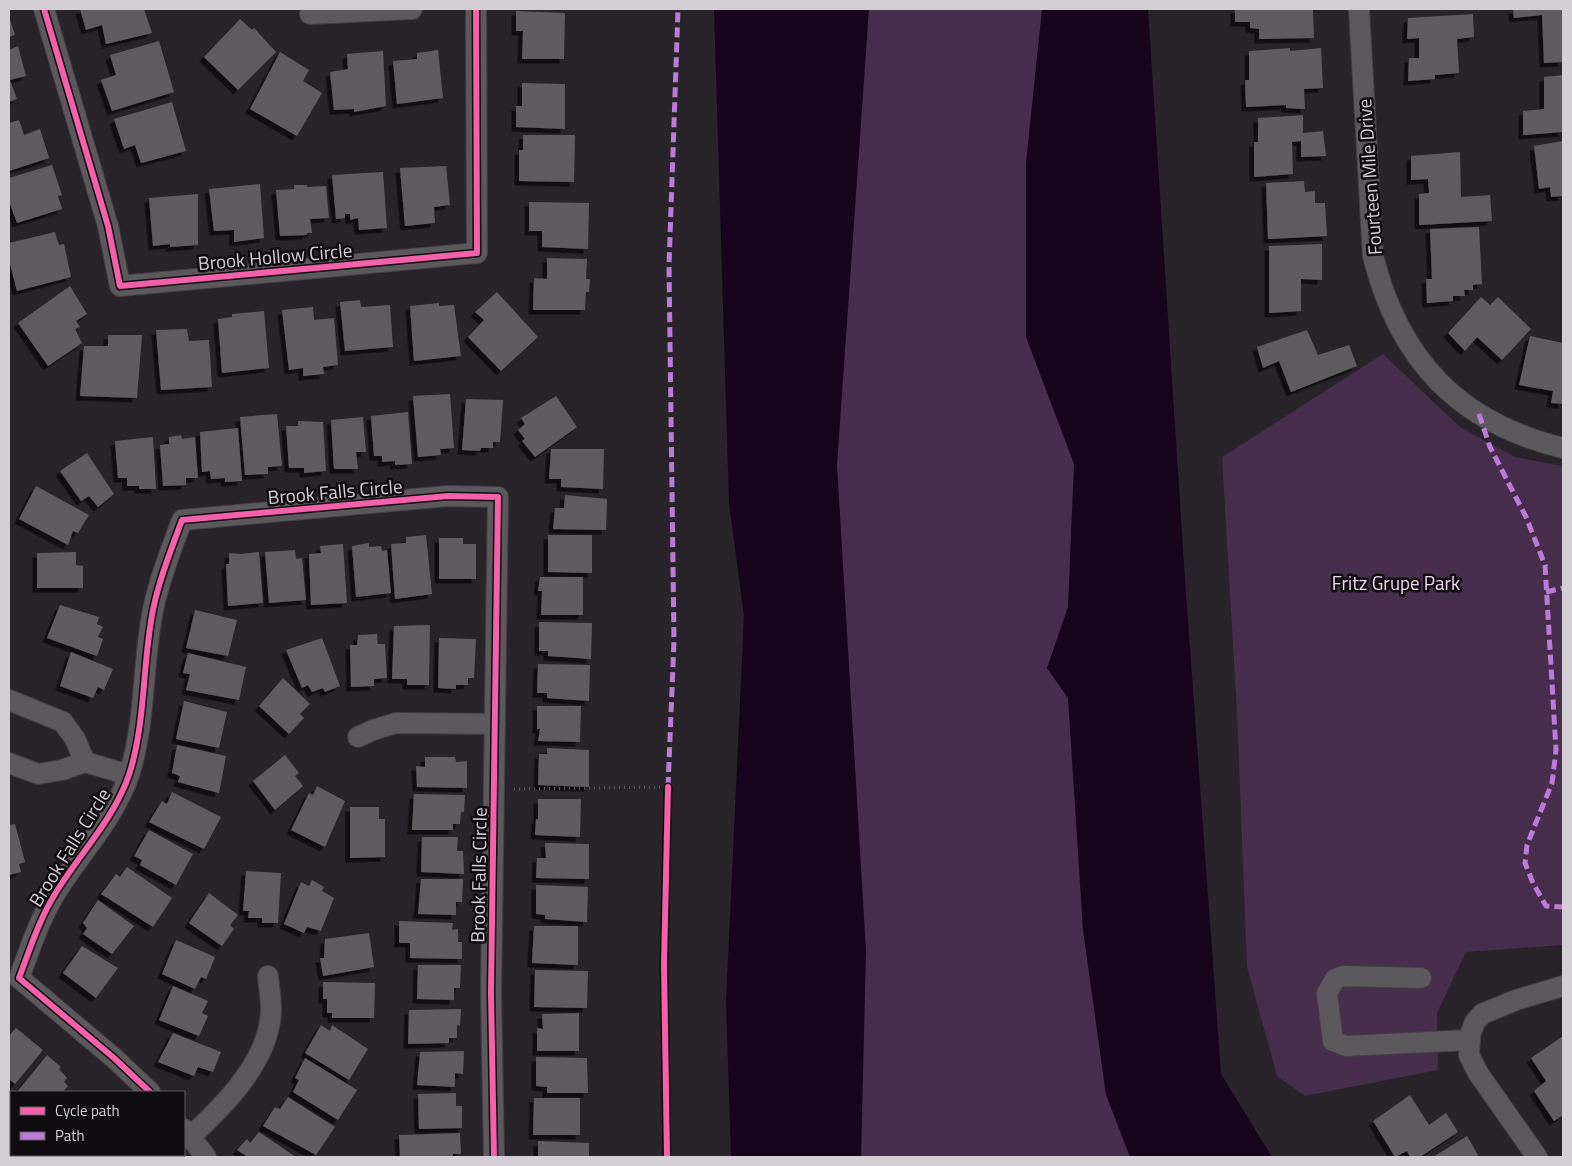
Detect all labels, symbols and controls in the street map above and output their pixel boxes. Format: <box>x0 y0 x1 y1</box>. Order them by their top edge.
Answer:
street label: Fourteen Mile Drive <box>1349 98 1389 256</box>
street label: Brook Hollow Circle <box>197 235 353 277</box>
street label: Brook Falls Circle <box>266 471 404 511</box>
park label: Fritz Grupe Park <box>1332 568 1460 597</box>
street label: Brook Falls Circle <box>21 782 117 912</box>
street label: Brook Falls Circle <box>462 807 494 943</box>
legend <box>10 1091 185 1156</box>
text: Cycle path <box>55 1099 120 1122</box>
text: Path <box>55 1124 85 1147</box>

